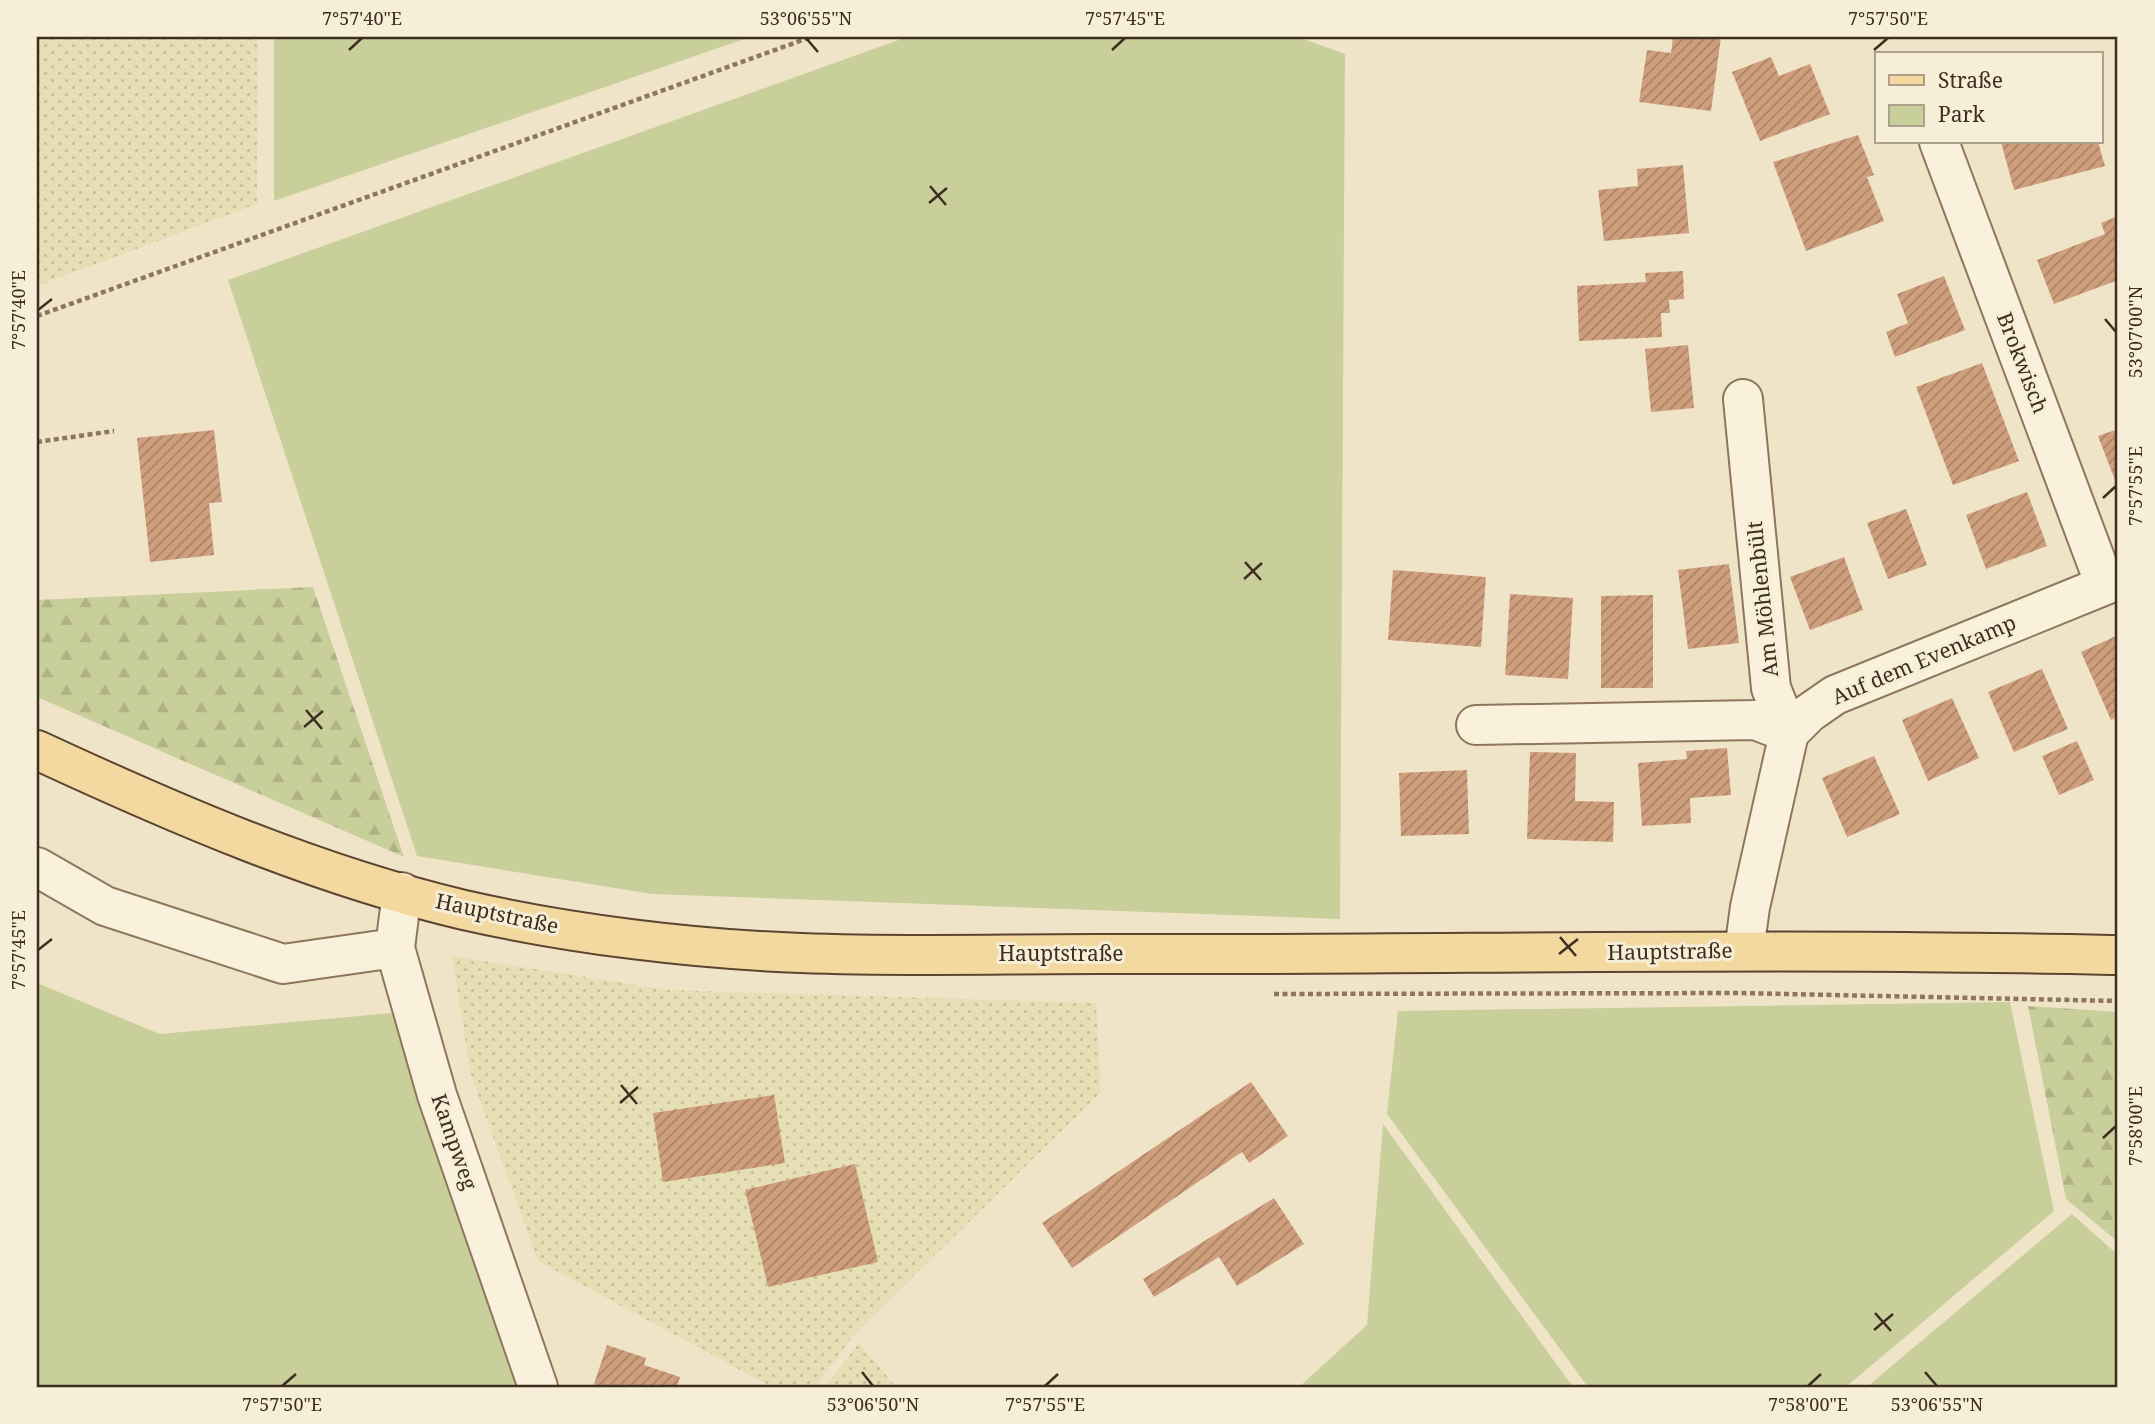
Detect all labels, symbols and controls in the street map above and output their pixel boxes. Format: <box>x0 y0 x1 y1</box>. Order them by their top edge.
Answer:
text: 7°57'40"E <box>322 6 402 30</box>
text: 53°06'55"N <box>760 6 853 30</box>
text: 7°57'45"E <box>1085 6 1165 30</box>
text: 7°57'50"E <box>1848 6 1928 30</box>
legend <box>1875 52 2102 144</box>
text: Straße <box>1938 66 2003 94</box>
text: Park <box>1938 100 1985 128</box>
text: 7°57'40"E <box>6 270 30 350</box>
text: 53°07'00"N <box>2123 285 2147 378</box>
street label: Brokwisch <box>1991 308 2055 417</box>
text: 7°57'55"E <box>2123 446 2147 526</box>
street label: Am Möhlenbült <box>1740 520 1784 678</box>
street label: Auf dem Evenkamp <box>1827 608 2020 710</box>
street label: Hauptstraße <box>433 886 561 940</box>
text: 7°57'45"E <box>6 910 30 990</box>
street label: Hauptstraße <box>1607 936 1733 966</box>
street label: Hauptstraße <box>998 939 1124 967</box>
text: 7°58'00"E <box>2123 1086 2147 1166</box>
street label: Kampweg <box>425 1090 485 1194</box>
text: 7°57'50"E <box>242 1392 322 1416</box>
text: 53°06'50"N <box>827 1392 920 1416</box>
text: 7°57'55"E <box>1005 1392 1085 1416</box>
text: 7°58'00"E <box>1768 1392 1848 1416</box>
text: 53°06'55"N <box>1891 1392 1984 1416</box>

